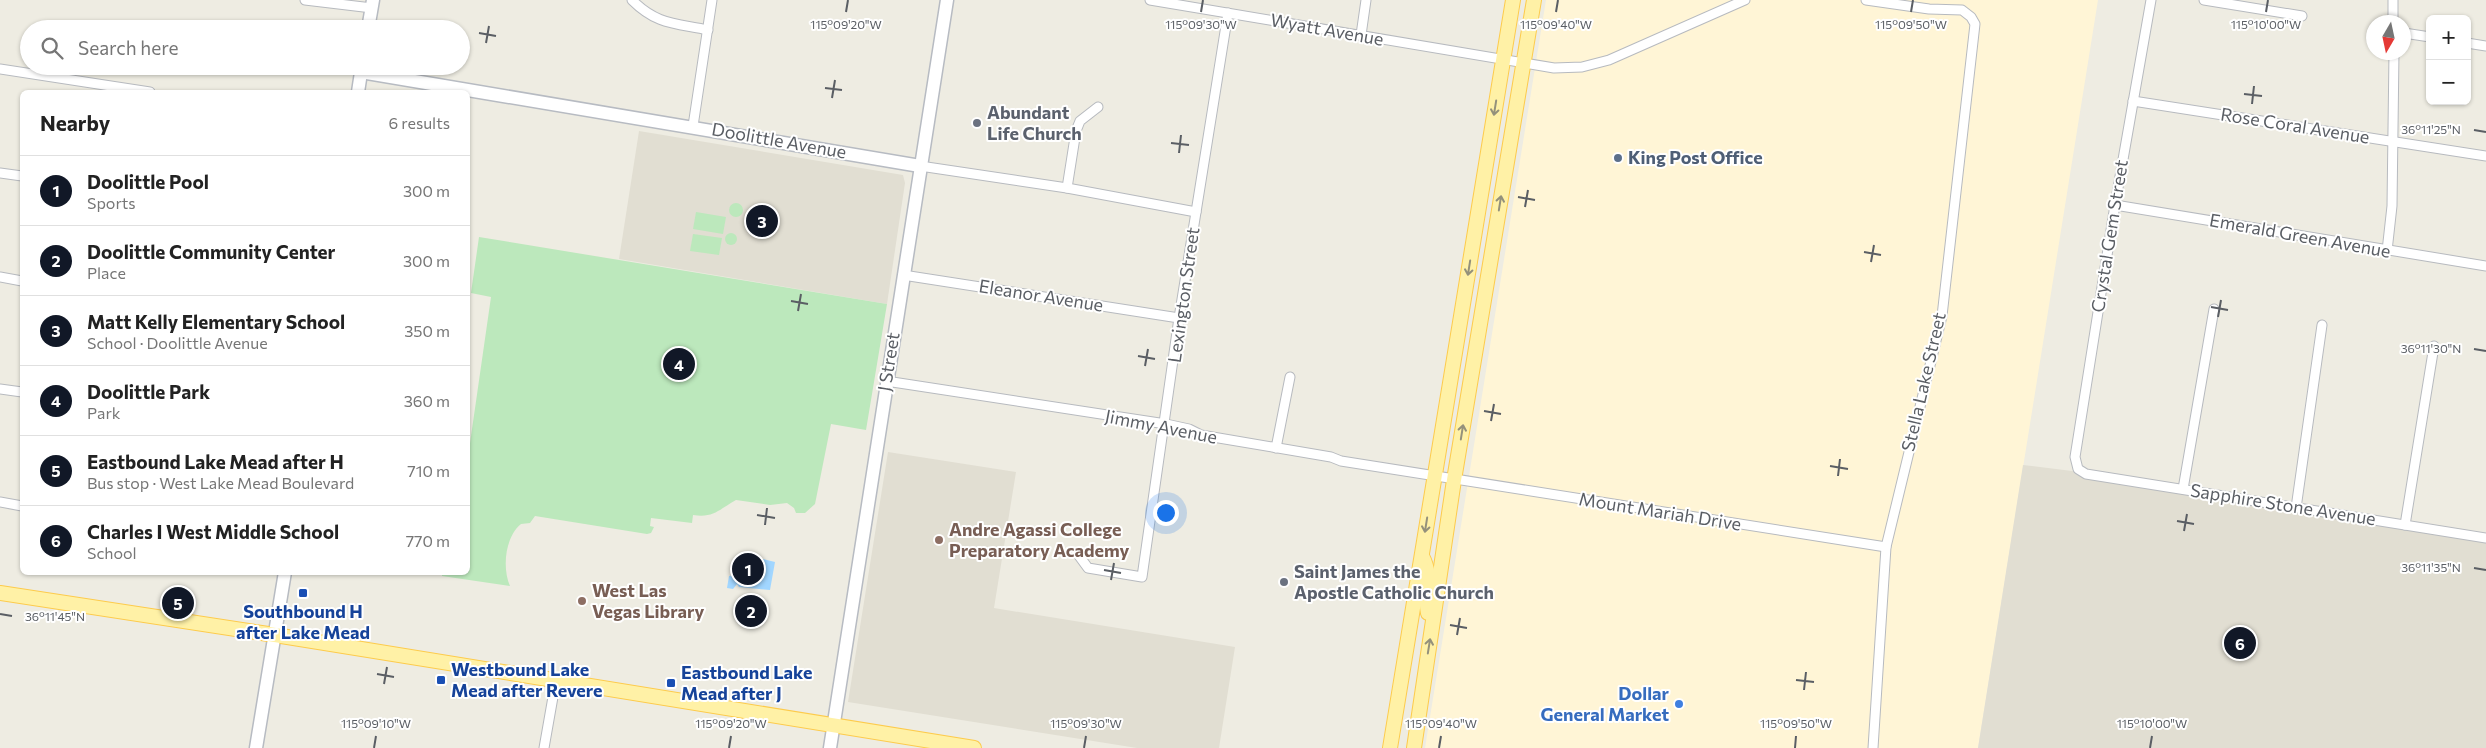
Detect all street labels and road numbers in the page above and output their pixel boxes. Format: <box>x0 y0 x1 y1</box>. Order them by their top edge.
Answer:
street label: Wyatt Avenue <box>1269 8 1385 50</box>
street label: Rose Coral Avenue <box>2219 102 2371 148</box>
street label: Doolittle Avenue <box>710 117 848 163</box>
street label: Crystal Gem Street <box>2086 158 2132 314</box>
street label: Emerald Green Avenue <box>2208 208 2392 262</box>
street label: Lexington Street <box>1163 226 1203 364</box>
street label: Eleanor Avenue <box>977 274 1105 316</box>
street label: Stella Lake Street <box>1896 310 1950 453</box>
street label: J Street <box>872 331 904 393</box>
street label: Jimmy Avenue <box>1103 404 1219 448</box>
street label: Sapphire Stone Avenue <box>2189 478 2378 530</box>
street label: Mount Mariah Drive <box>1577 487 1743 535</box>

